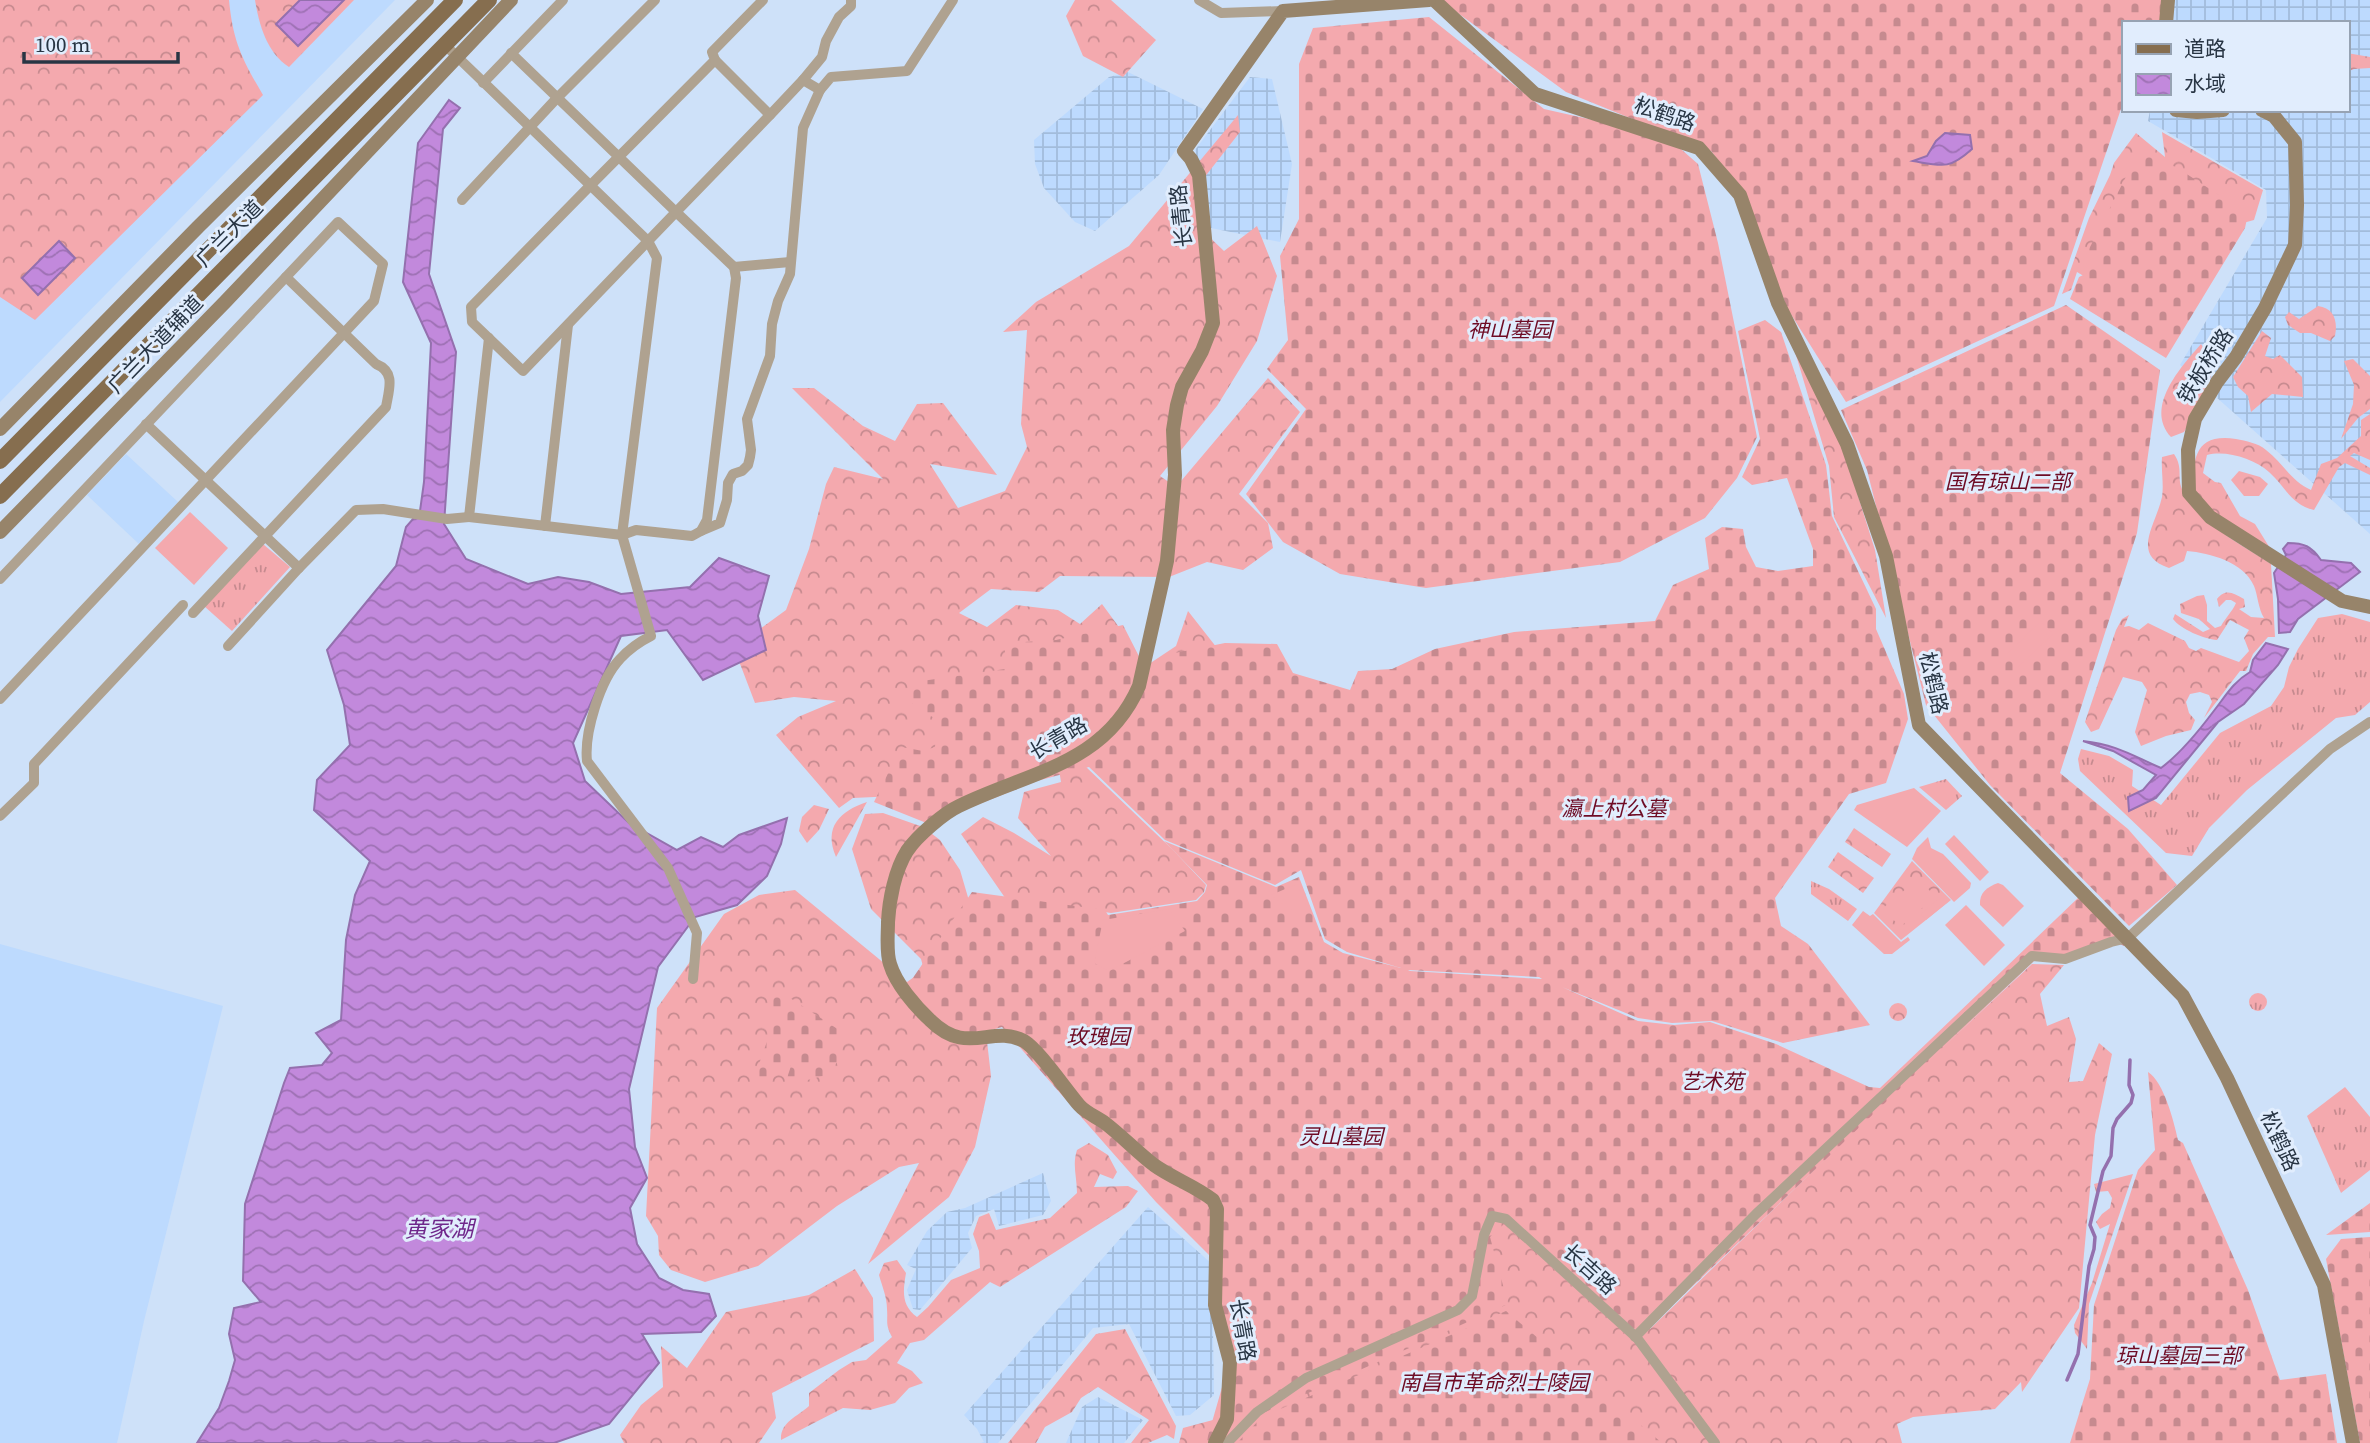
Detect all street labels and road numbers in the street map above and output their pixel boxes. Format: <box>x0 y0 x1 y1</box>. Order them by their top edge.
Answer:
street label: 松鹤路 <box>1630 90 1700 138</box>
street label: 长青路 <box>1163 183 1199 249</box>
street label: 广兰大道 <box>189 193 269 273</box>
street label: 广兰大道辅道 <box>101 289 209 399</box>
street label: 铁板桥路 <box>2170 323 2240 409</box>
street label: 松鹤路 <box>1913 649 1955 717</box>
street label: 长青路 <box>1023 710 1093 766</box>
street label: 松鹤路 <box>2254 1106 2306 1176</box>
street label: 长吉路 <box>1557 1237 1623 1301</box>
street label: 长青路 <box>1223 1296 1263 1364</box>

